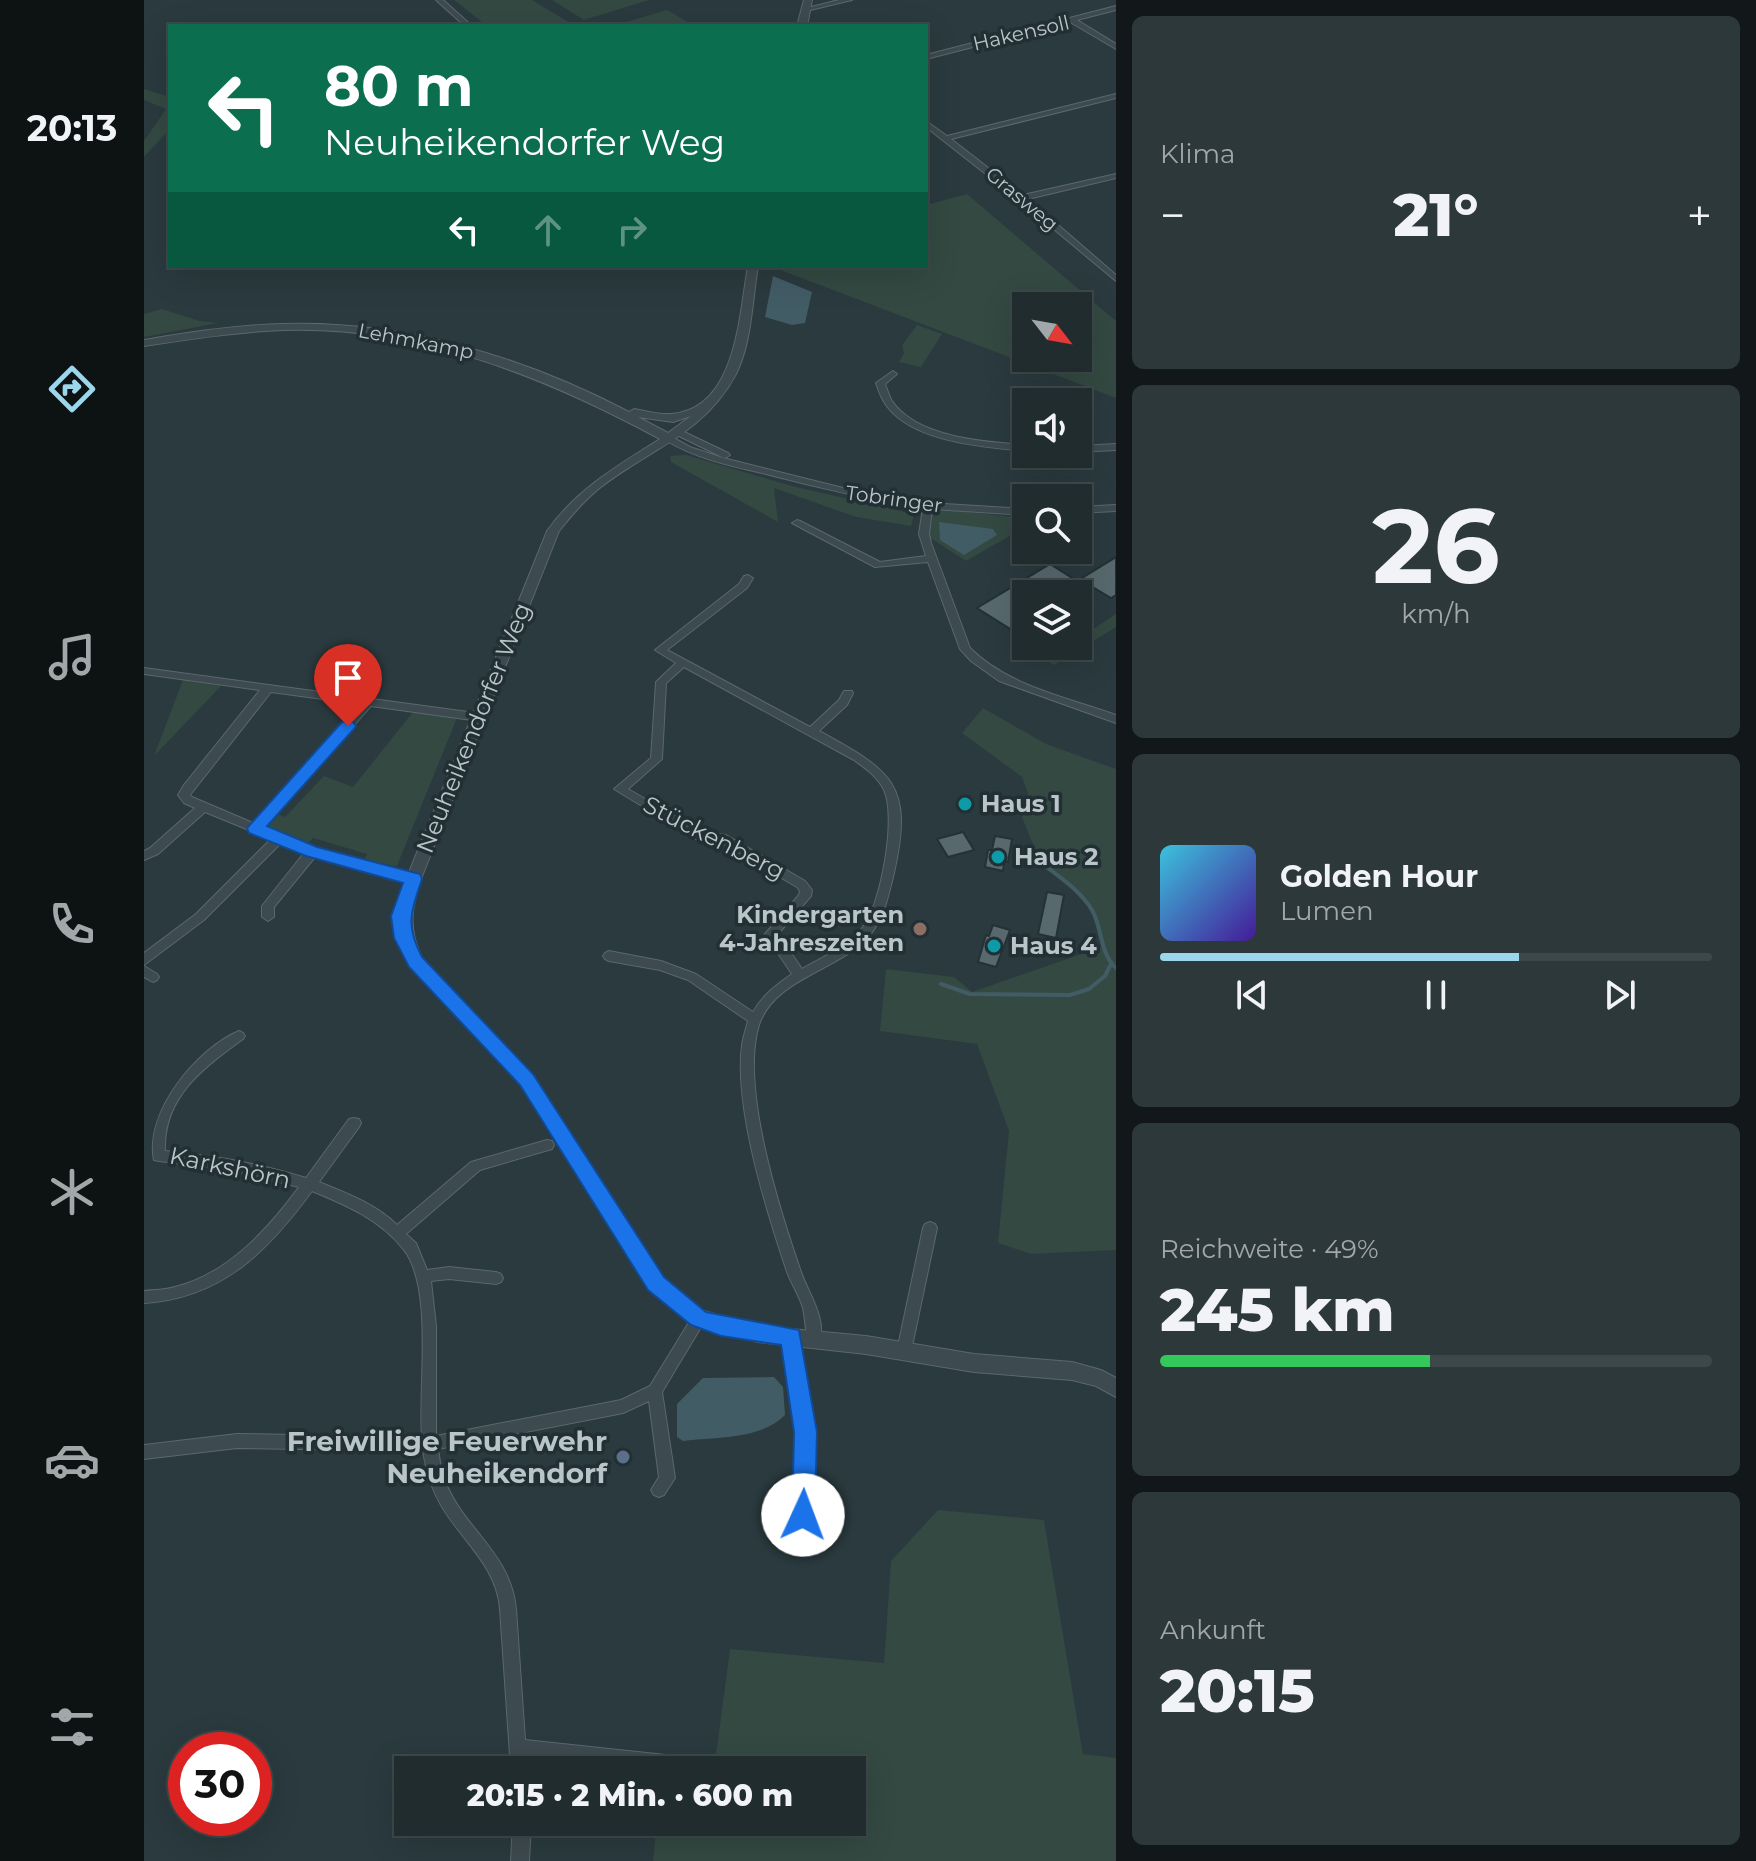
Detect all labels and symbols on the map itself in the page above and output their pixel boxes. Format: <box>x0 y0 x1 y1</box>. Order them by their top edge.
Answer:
street label: Hakensoll <box>970 10 1072 56</box>
street label: Grasweg <box>981 162 1063 236</box>
north arrow <box>1012 292 1092 372</box>
street label: Lehmkamp <box>356 318 476 364</box>
street label: Tobringer <box>844 480 944 518</box>
street label: Neuheikendorfer Weg <box>410 598 537 857</box>
pin <box>314 644 382 726</box>
street label: Stückenberg <box>639 789 790 886</box>
place label: Haus 1 <box>981 789 1061 818</box>
marker: Haus 1 <box>956 795 974 813</box>
place label: Haus 2 <box>1014 842 1098 871</box>
marker: Haus 2 <box>989 848 1007 866</box>
place label: Kindergarten 4-Jahreszeiten <box>719 900 904 957</box>
marker: Kindergarten 4-Jahreszeiten <box>911 920 929 938</box>
place label: Haus 4 <box>1010 931 1097 960</box>
marker: Haus 4 <box>985 937 1003 955</box>
street label: Karkshörn <box>167 1141 293 1194</box>
place label: Freiwillige Feuerwehr Neuheikendorf <box>287 1424 608 1490</box>
marker: Freiwillige Feuerwehr Neuheikendorf <box>614 1448 632 1466</box>
position arrow <box>761 1473 845 1557</box>
speed limit sign: 30 <box>168 1732 272 1836</box>

